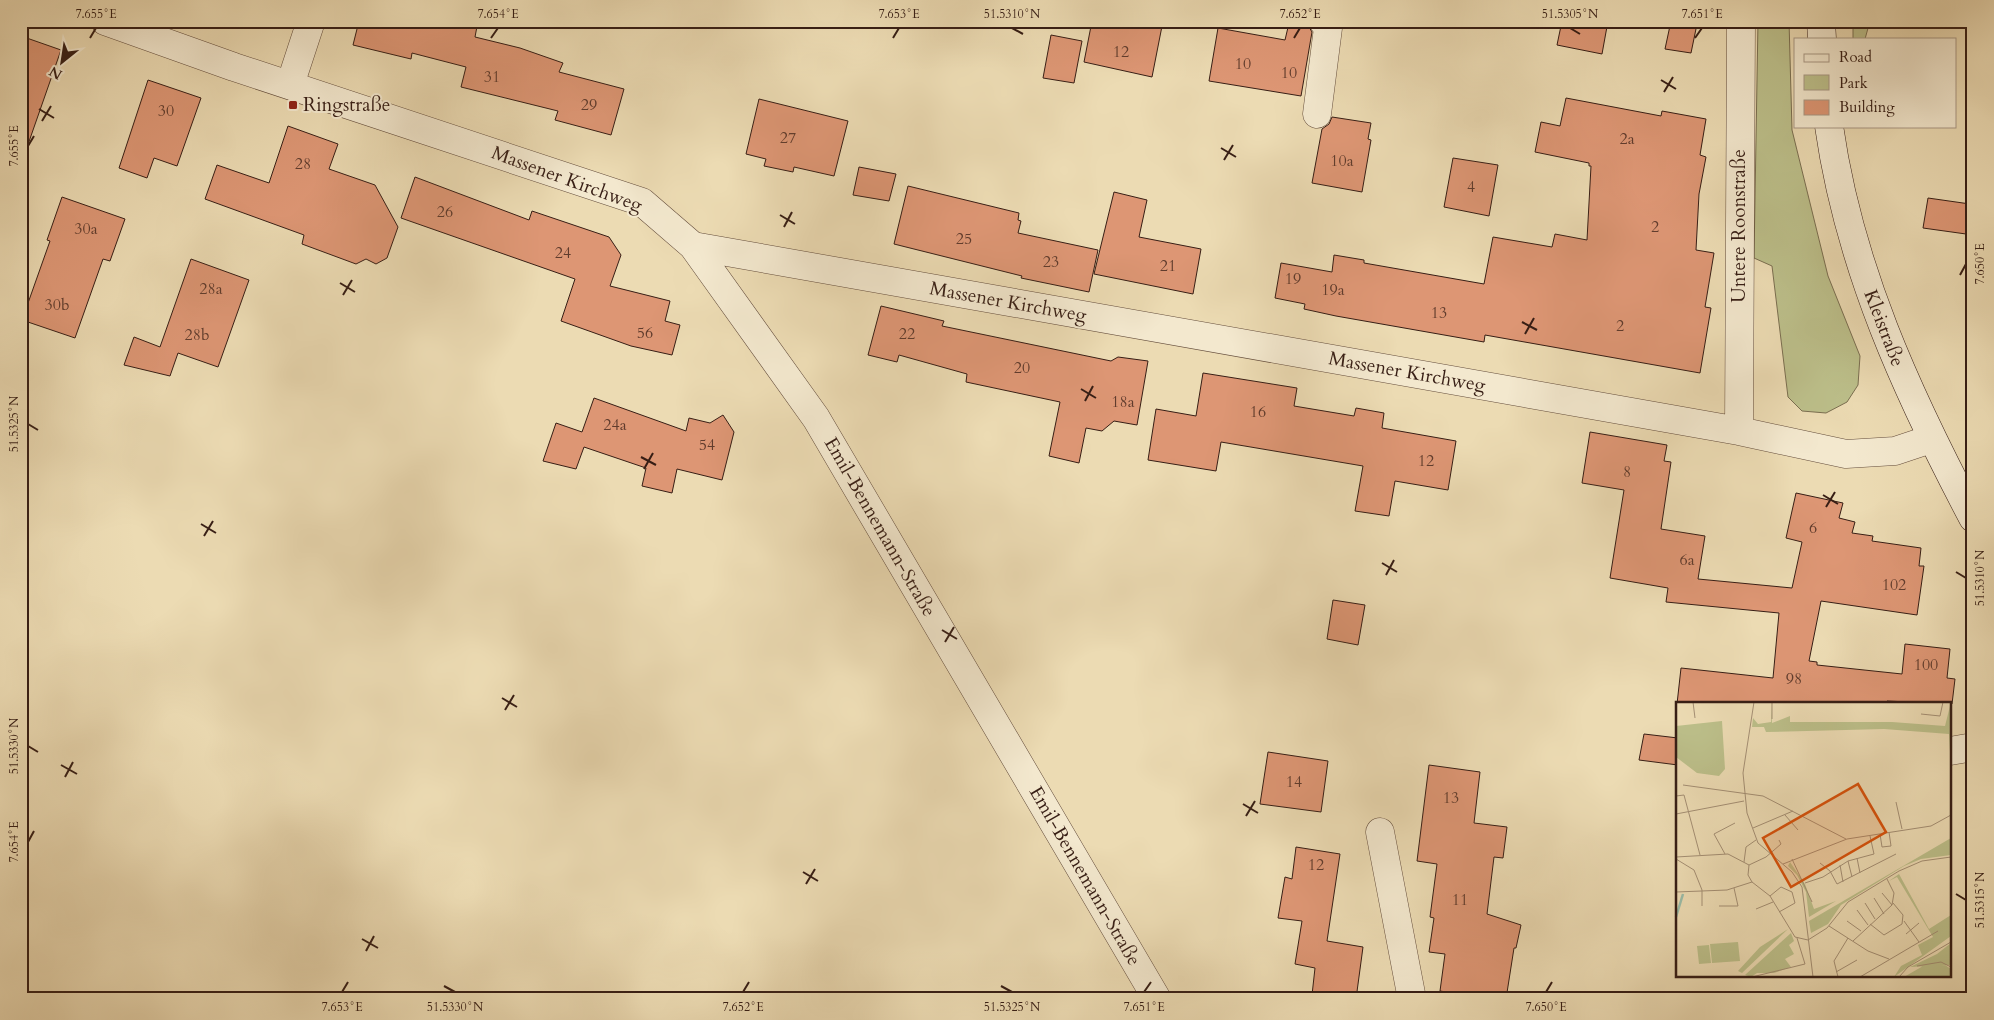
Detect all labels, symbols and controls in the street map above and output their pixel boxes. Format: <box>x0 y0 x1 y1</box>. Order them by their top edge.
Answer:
text: 7.655°E <box>75 6 117 22</box>
text: 7.654°E <box>477 6 519 22</box>
text: 7.653°E <box>878 6 920 22</box>
text: 51.5310°N <box>984 6 1041 22</box>
text: 7.652°E <box>1279 6 1321 22</box>
text: 51.5305°N <box>1542 6 1599 22</box>
text: 7.651°E <box>1681 6 1723 22</box>
north arrow <box>38 38 88 88</box>
legend <box>1794 38 1956 128</box>
house number: 12 <box>1113 41 1129 63</box>
text: Road <box>1839 47 1872 67</box>
house number: 10 <box>1235 53 1251 75</box>
text: N <box>46 62 66 84</box>
house number: 10 <box>1281 62 1297 84</box>
house number: 31 <box>484 66 500 88</box>
text: Park <box>1839 73 1868 93</box>
place label: Ringstraße <box>303 92 390 118</box>
house number: 29 <box>581 94 597 116</box>
text: Building <box>1839 97 1895 117</box>
marker: Ringstraße <box>287 99 299 111</box>
house number: 30 <box>158 100 174 122</box>
text: 7.655°E <box>6 125 22 167</box>
house number: 27 <box>780 127 796 149</box>
house number: 2a <box>1619 128 1635 150</box>
street label: Massener Kirchweg <box>488 140 646 219</box>
street label: Untere Roonstraße <box>1726 149 1752 303</box>
house number: 10a <box>1330 150 1354 172</box>
house number: 28 <box>295 153 311 175</box>
house number: 4 <box>1467 176 1475 198</box>
house number: 26 <box>437 201 453 223</box>
house number: 2 <box>1651 216 1659 238</box>
house number: 30a <box>74 218 98 240</box>
house number: 25 <box>956 228 972 250</box>
house number: 24 <box>555 242 571 264</box>
text: 7.650°E <box>1972 243 1988 285</box>
house number: 23 <box>1043 251 1059 273</box>
house number: 21 <box>1160 255 1176 277</box>
house number: 19 <box>1285 268 1301 290</box>
street label: Massener Kirchweg <box>927 275 1089 329</box>
house number: 28a <box>199 278 223 300</box>
house number: 19a <box>1321 279 1345 301</box>
street label: Kleistraße <box>1857 286 1911 370</box>
house number: 30b <box>45 294 69 316</box>
house number: 13 <box>1431 302 1447 324</box>
house number: 2 <box>1616 315 1624 337</box>
house number: 56 <box>637 322 653 344</box>
house number: 22 <box>899 323 915 345</box>
house number: 28b <box>185 324 209 346</box>
street label: Massener Kirchweg <box>1326 345 1488 399</box>
house number: 20 <box>1014 357 1030 379</box>
house number: 18a <box>1111 391 1135 413</box>
text: 51.5325°N <box>6 395 22 452</box>
house number: 16 <box>1250 401 1266 423</box>
house number: 24a <box>603 414 627 436</box>
street label: Emil-Bennemann-Straße <box>818 433 942 621</box>
house number: 54 <box>699 434 715 456</box>
house number: 12 <box>1418 450 1434 472</box>
house number: 8 <box>1623 461 1631 483</box>
house number: 6 <box>1809 517 1817 539</box>
house number: 6a <box>1679 549 1695 571</box>
text: 51.5310°N <box>1972 549 1988 606</box>
house number: 102 <box>1882 574 1906 596</box>
house number: 100 <box>1914 654 1938 676</box>
house number: 98 <box>1786 668 1802 690</box>
inset map <box>1676 702 1952 978</box>
text: 51.5330°N <box>6 717 22 774</box>
house number: 14 <box>1286 771 1302 793</box>
street label: Emil-Bennemann-Straße <box>1023 782 1147 970</box>
house number: 13 <box>1443 787 1459 809</box>
text: 7.654°E <box>6 821 22 863</box>
house number: 12 <box>1308 854 1324 876</box>
text: 51.5315°N <box>1972 871 1988 928</box>
house number: 11 <box>1452 889 1468 911</box>
text: 7.653°E <box>321 999 363 1015</box>
text: 51.5330°N <box>427 999 484 1015</box>
text: 7.652°E <box>722 999 764 1015</box>
text: 51.5325°N <box>984 999 1041 1015</box>
text: 7.651°E <box>1123 999 1165 1015</box>
text: 7.650°E <box>1525 999 1567 1015</box>

